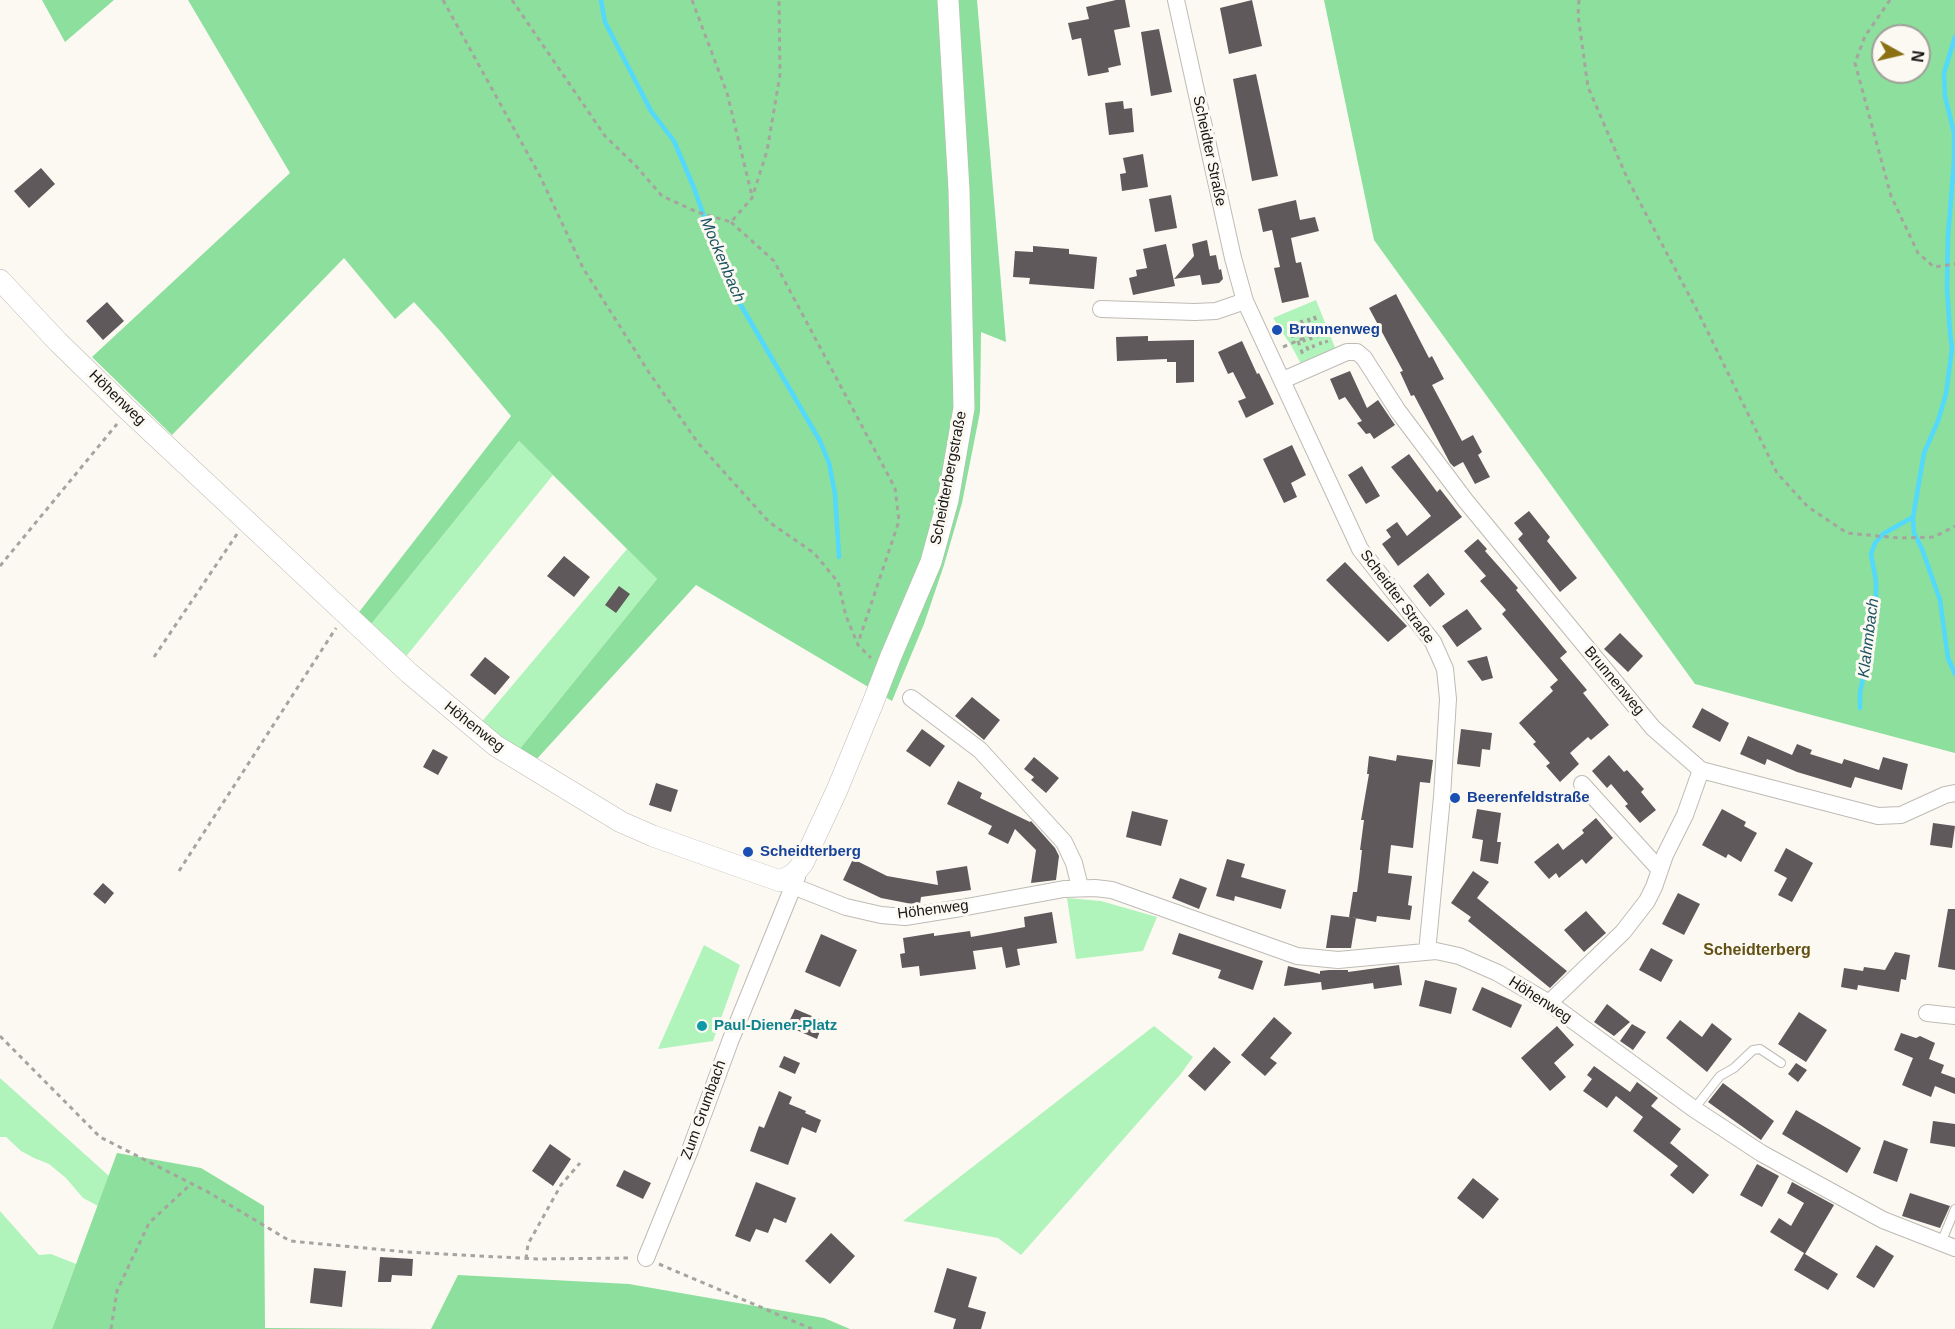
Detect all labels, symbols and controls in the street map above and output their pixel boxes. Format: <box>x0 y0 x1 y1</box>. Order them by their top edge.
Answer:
north arrow <box>1871 24 1931 84</box>
text: N <box>1908 49 1927 63</box>
street label: Scheidter Straße <box>1188 94 1230 208</box>
water label: Mockenbach <box>695 214 749 306</box>
place label: Brunnenweg <box>1289 321 1380 339</box>
marker: Brunnenweg <box>1270 323 1284 337</box>
street label: Höhenweg <box>85 367 149 429</box>
street label: Scheidterbergstraße <box>927 410 971 546</box>
street label: Scheidter Straße <box>1356 547 1438 647</box>
water label: Klahmbach <box>1855 597 1883 679</box>
street label: Brunnenweg <box>1580 643 1648 719</box>
street label: Höhenweg <box>440 698 508 756</box>
place label: Beerenfeldstraße <box>1467 789 1590 807</box>
marker: Beerenfeldstraße <box>1448 791 1462 805</box>
place label: Scheidterberg <box>760 843 861 861</box>
marker: Scheidterberg <box>741 845 755 859</box>
street label: Höhenweg <box>896 897 970 923</box>
district label: Scheidterberg <box>1703 941 1811 961</box>
street label: Höhenweg <box>1505 973 1575 1027</box>
place label: Paul-Diener-Platz <box>714 1017 837 1035</box>
marker: Paul-Diener-Platz <box>695 1019 709 1033</box>
street label: Zum Grumbach <box>678 1058 730 1162</box>

